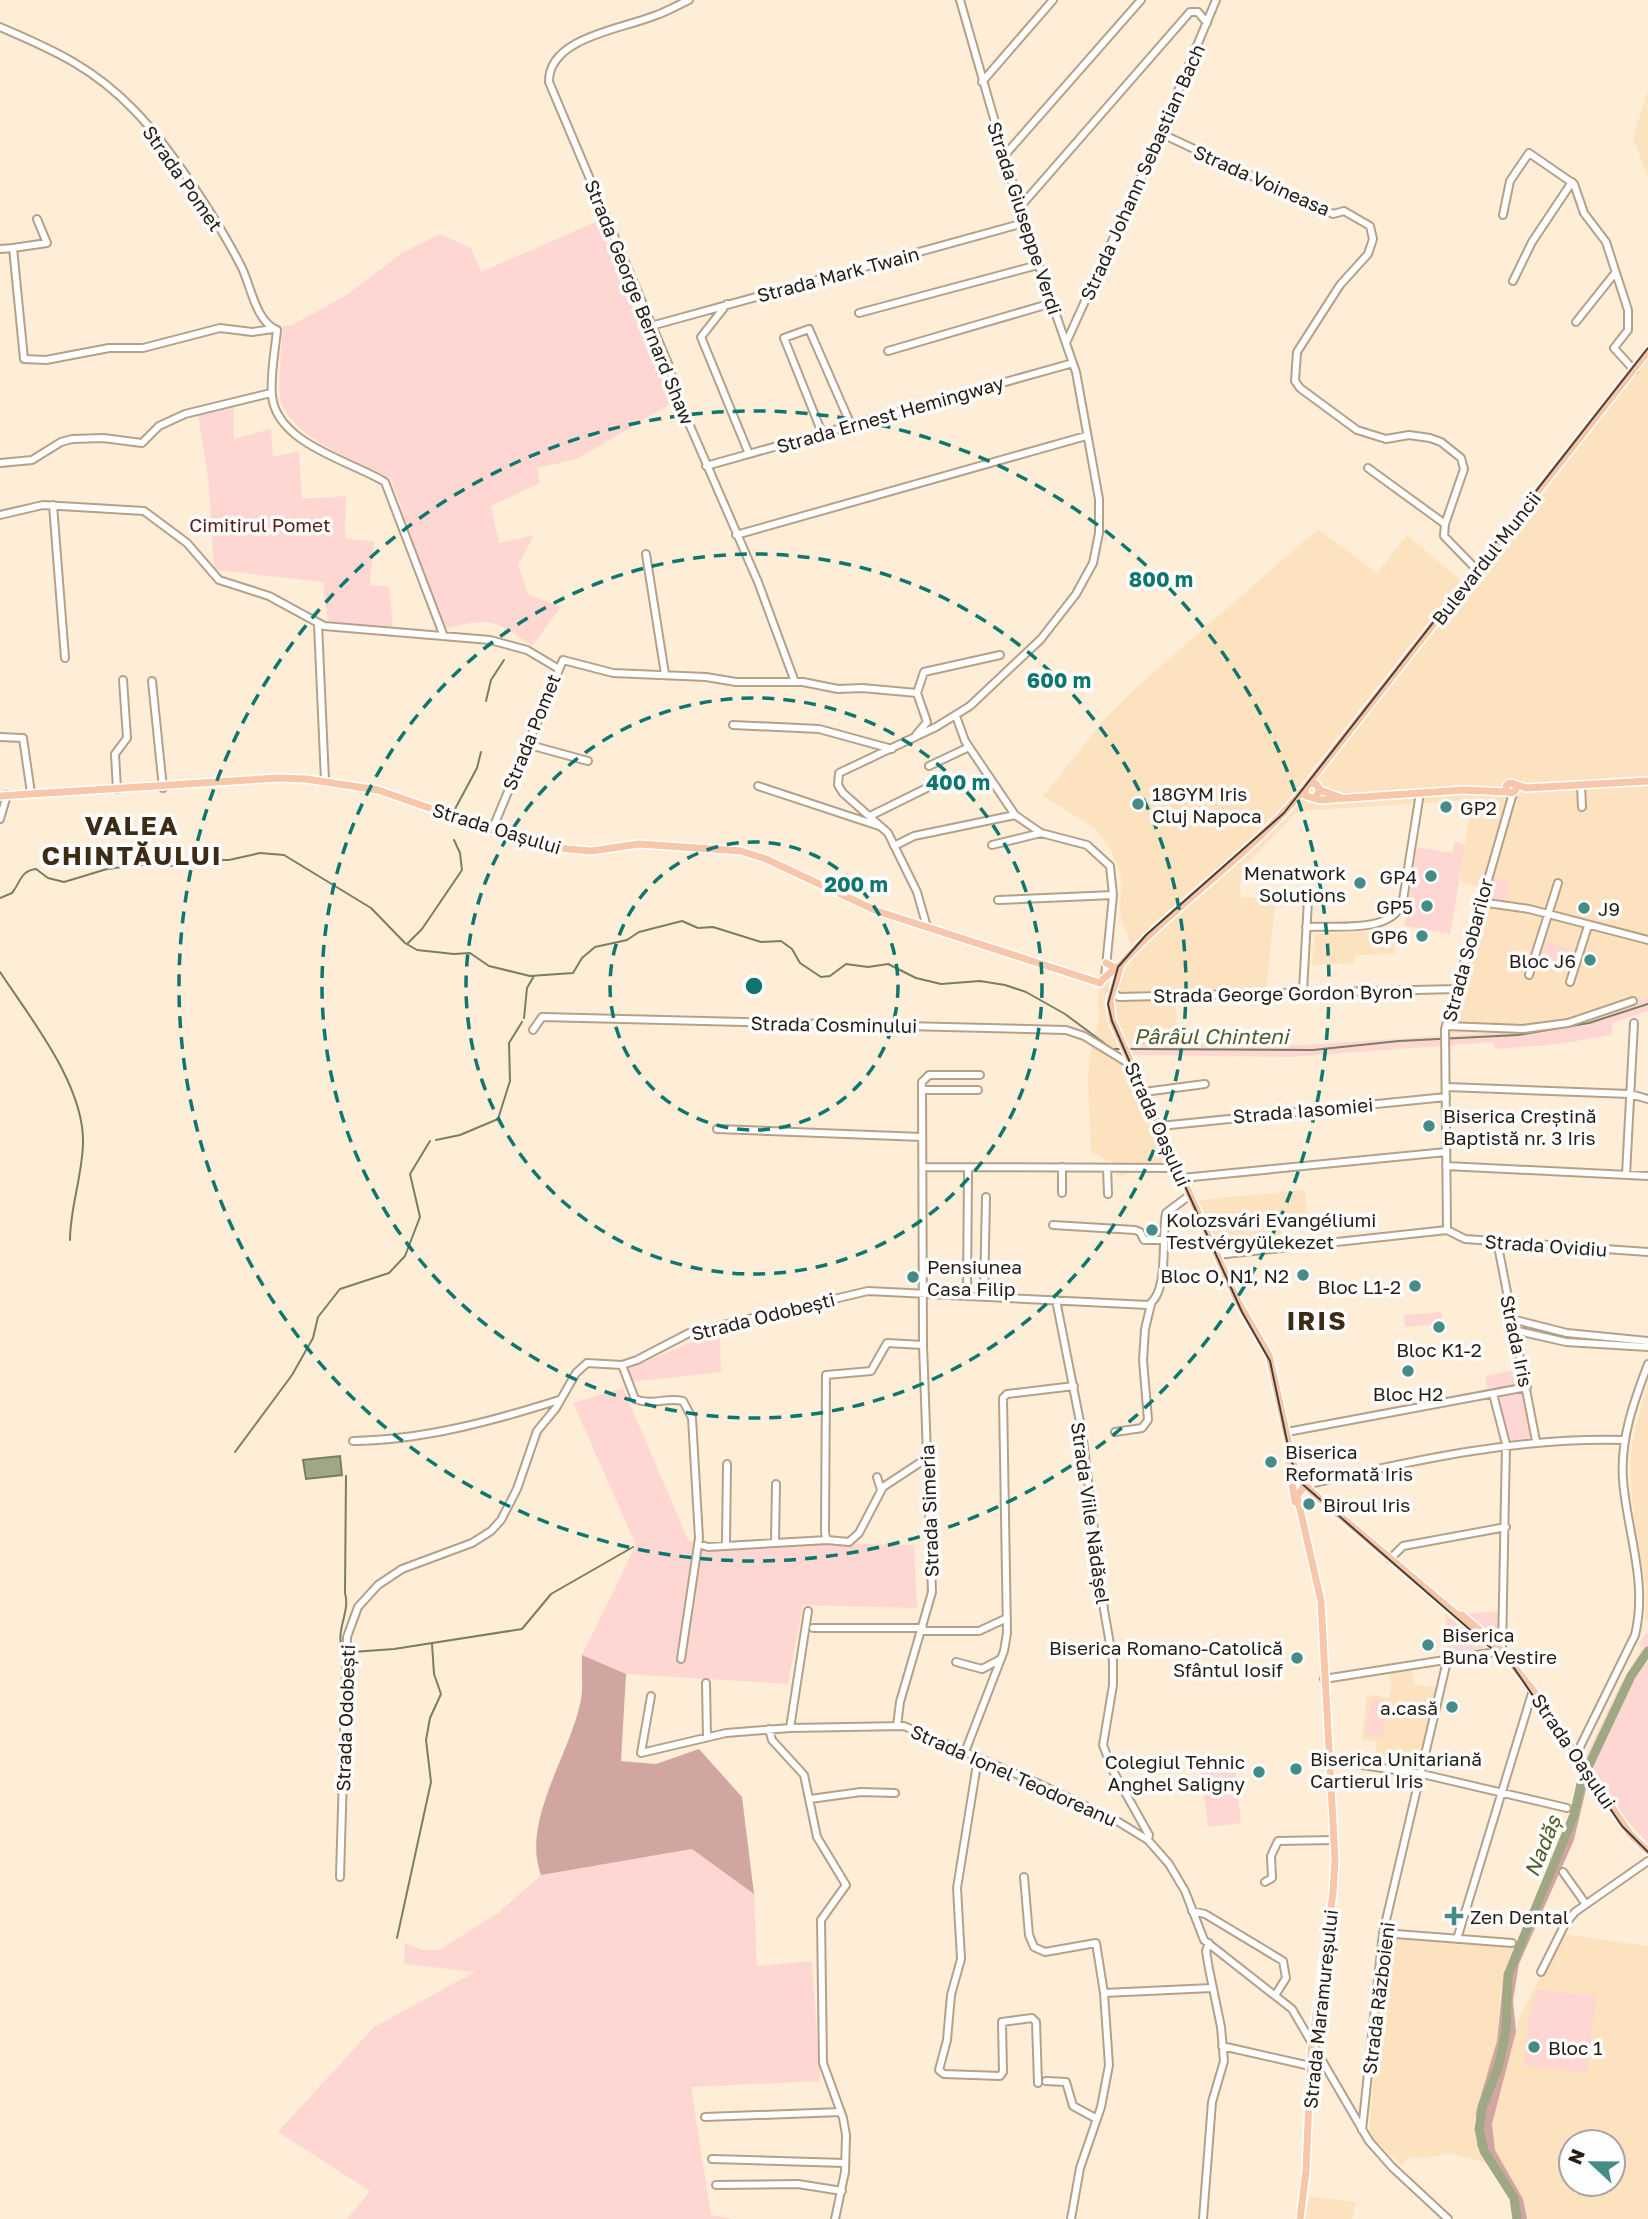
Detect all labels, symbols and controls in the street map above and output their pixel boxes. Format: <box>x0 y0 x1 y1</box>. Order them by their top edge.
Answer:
street label: Strada Johann Sebastian Bach <box>1075 40 1209 304</box>
street label: Strada Giuseppe Verdi <box>983 119 1067 317</box>
street label: Strada Pomet <box>138 121 228 235</box>
street label: Strada Voineasa <box>1190 140 1334 220</box>
street label: Strada George Bernard Shaw <box>580 176 700 428</box>
street label: Strada Mark Twain <box>754 241 922 307</box>
street label: Strada Ernest Hemingway <box>774 370 1007 457</box>
street label: Bulevardul Muncii <box>1427 487 1545 629</box>
park label: Cimitirul Pomet <box>189 513 331 536</box>
text: 800 m <box>1129 566 1193 592</box>
text: 600 m <box>1027 667 1091 693</box>
street label: Strada Pomet <box>497 670 565 794</box>
text: 400 m <box>926 769 990 795</box>
place label: 18GYM Iris Cluj Napoca <box>1152 782 1262 827</box>
marker: 18GYM Iris Cluj Napoca <box>1130 796 1146 812</box>
place label: GP2 <box>1460 796 1497 819</box>
street label: Strada Oașului <box>430 797 564 859</box>
marker: GP2 <box>1438 799 1454 815</box>
district label: VALEA CHINTĂULUI <box>41 810 223 871</box>
place label: Menatwork Solutions <box>1244 861 1346 906</box>
place label: GP4 <box>1380 865 1417 888</box>
marker: GP4 <box>1423 868 1439 884</box>
text: 200 m <box>824 871 888 897</box>
marker: Menatwork Solutions <box>1352 875 1368 891</box>
street label: Strada Sobarilor <box>1437 875 1497 1024</box>
place label: GP5 <box>1376 895 1413 918</box>
place label: J9 <box>1598 897 1620 920</box>
marker: GP5 <box>1419 898 1435 914</box>
marker: J9 <box>1576 900 1592 916</box>
place label: GP6 <box>1371 925 1408 948</box>
marker: GP6 <box>1414 928 1430 944</box>
place label: Bloc J6 <box>1509 949 1576 972</box>
marker: Bloc J6 <box>1582 952 1598 968</box>
centre of rings <box>742 974 766 998</box>
street label: Strada George Gordon Byron <box>1153 979 1413 1007</box>
street label: Strada Cosminului <box>750 1011 918 1037</box>
water label: Pârâul Chinteni <box>1134 1023 1291 1049</box>
street label: Strada Oașului <box>1120 1058 1196 1190</box>
street label: Strada Iasomiei <box>1232 1092 1374 1128</box>
place label: Biserica Creștină Baptistă nr. 3 Iris <box>1443 1104 1597 1149</box>
marker: Biserica Creștină Baptistă nr. 3 Iris <box>1421 1118 1437 1134</box>
place label: Kolozsvári Evangéliumi Testvérgyülekezet <box>1166 1208 1376 1253</box>
marker: Kolozsvári Evangéliumi Testvérgyülekezet <box>1144 1222 1160 1238</box>
street label: Strada Ovidiu <box>1484 1229 1608 1261</box>
place label: Pensiunea Casa Filip <box>927 1255 1022 1300</box>
place label: Bloc O, N1, N2 <box>1160 1264 1289 1287</box>
marker: Bloc O, N1, N2 <box>1295 1267 1311 1283</box>
marker: Pensiunea Casa Filip <box>905 1269 921 1285</box>
place label: Bloc L1-2 <box>1318 1275 1401 1298</box>
marker: Bloc L1-2 <box>1407 1278 1423 1294</box>
street label: Strada Odobești <box>689 1287 837 1345</box>
street label: Strada Iris <box>1496 1293 1538 1389</box>
district label: IRIS <box>1286 1305 1348 1336</box>
marker: Bloc K1-2 <box>1431 1319 1447 1335</box>
place label: Bloc K1-2 <box>1396 1338 1482 1361</box>
marker: Bloc H2 <box>1400 1363 1416 1379</box>
place label: Bloc H2 <box>1373 1382 1443 1405</box>
street label: Strada Viile Nădășel <box>1067 1420 1115 1606</box>
place label: Biserica Reformată Iris <box>1285 1440 1413 1485</box>
street label: Strada Simeria <box>915 1444 943 1578</box>
marker: Biserica Reformată Iris <box>1263 1454 1279 1470</box>
place label: Biroul Iris <box>1323 1493 1410 1516</box>
marker: Biroul Iris <box>1301 1496 1317 1512</box>
place label: Biserica Buna Vestire <box>1442 1623 1557 1668</box>
place label: Biserica Romano-Catolică Sfântul Iosif <box>1049 1636 1283 1681</box>
marker: Biserica Buna Vestire <box>1420 1637 1436 1653</box>
street label: Strada Odobești <box>331 1644 359 1792</box>
marker: Biserica Romano-Catolică Sfântul Iosif <box>1289 1650 1305 1666</box>
street label: Strada Oașului <box>1527 1689 1621 1813</box>
place label: a.casă <box>1380 1696 1438 1719</box>
marker: a.casă <box>1444 1699 1460 1715</box>
street label: Strada Ionel Teodoreanu <box>907 1719 1121 1831</box>
place label: Biserica Unitariană Cartierul Iris <box>1310 1747 1482 1792</box>
place label: Colegiul Tehnic Anghel Saligny <box>1105 1750 1245 1795</box>
marker: Biserica Unitariană Cartierul Iris <box>1288 1761 1304 1777</box>
marker: Colegiul Tehnic Anghel Saligny <box>1251 1764 1267 1780</box>
water label: Nadăș <box>1518 1811 1566 1880</box>
place label: Zen Dental <box>1470 1905 1569 1928</box>
marker: Zen Dental <box>1444 1906 1464 1926</box>
street label: Strada Maramureșului <box>1298 1908 1342 2110</box>
street label: Strada Războieni <box>1357 1920 1399 2076</box>
place label: Bloc 1 <box>1548 2036 1602 2059</box>
marker: Bloc 1 <box>1526 2039 1542 2055</box>
north arrow <box>1557 2128 1627 2198</box>
text: N <box>1562 2145 1589 2167</box>

